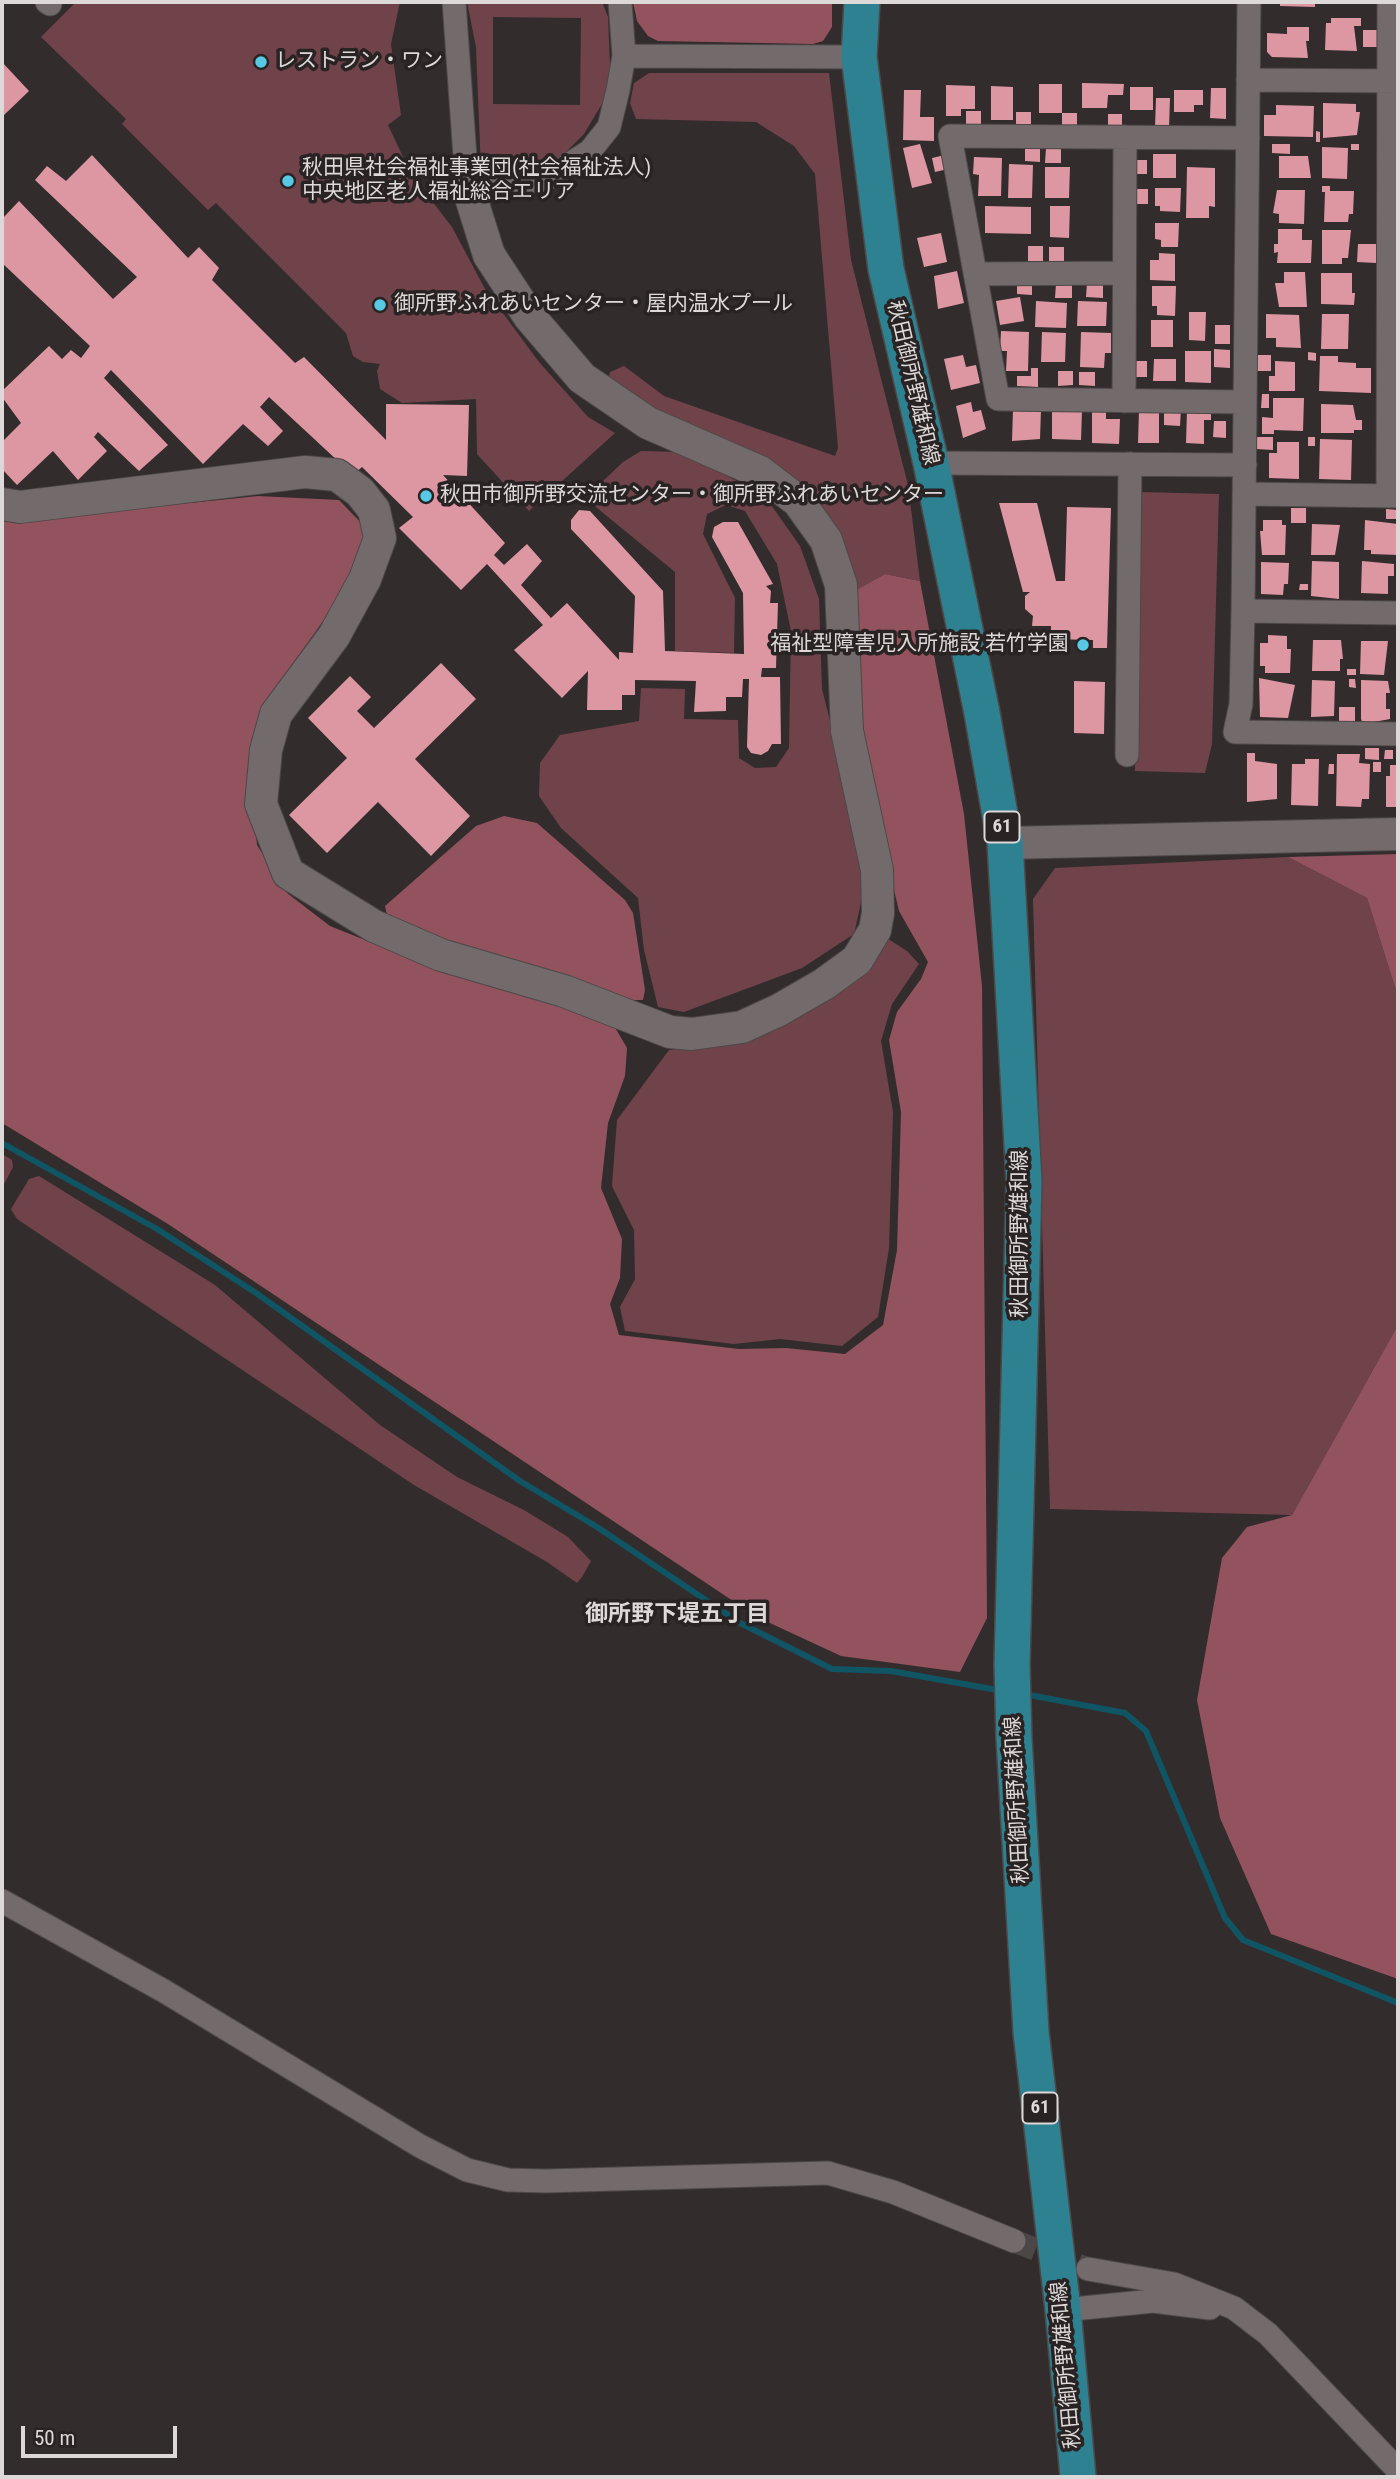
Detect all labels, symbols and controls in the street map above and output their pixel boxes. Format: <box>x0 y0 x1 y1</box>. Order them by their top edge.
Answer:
place label: レストラン・ワン <box>275 49 443 75</box>
marker: レストラン・ワン <box>253 54 269 70</box>
place label: 秋田県社会福祉事業団(社会福祉法人) 中央地区老人福祉総合エリア <box>302 156 651 206</box>
marker: 秋田県社会福祉事業団(社会福祉法人) 中央地区老人福祉総合エリア <box>280 173 296 189</box>
place label: 御所野ふれあいセンター・屋内温水プール <box>394 292 793 318</box>
marker: 御所野ふれあいセンター・屋内温水プール <box>372 297 388 313</box>
street label: 秋田御所野雄和線 <box>881 298 943 468</box>
place label: 秋田市御所野交流センター・御所野ふれあいセンター <box>440 483 944 509</box>
marker: 秋田市御所野交流センター・御所野ふれあいセンター <box>418 488 434 504</box>
place label: 福祉型障害児入所施設 若竹学園 <box>770 632 1069 658</box>
marker: 福祉型障害児入所施設 若竹学園 <box>1075 637 1091 653</box>
road number: 61 <box>984 812 1020 842</box>
street label: 秋田御所野雄和線 <box>1008 1150 1034 1318</box>
district label: 御所野下堤五丁目 <box>585 1601 769 1629</box>
street label: 秋田御所野雄和線 <box>1001 1715 1035 1885</box>
road number: 61 <box>1023 2092 1058 2124</box>
street label: 秋田御所野雄和線 <box>1047 2280 1087 2450</box>
scale bar <box>24 2412 180 2456</box>
text: 50 m <box>34 2426 75 2450</box>

